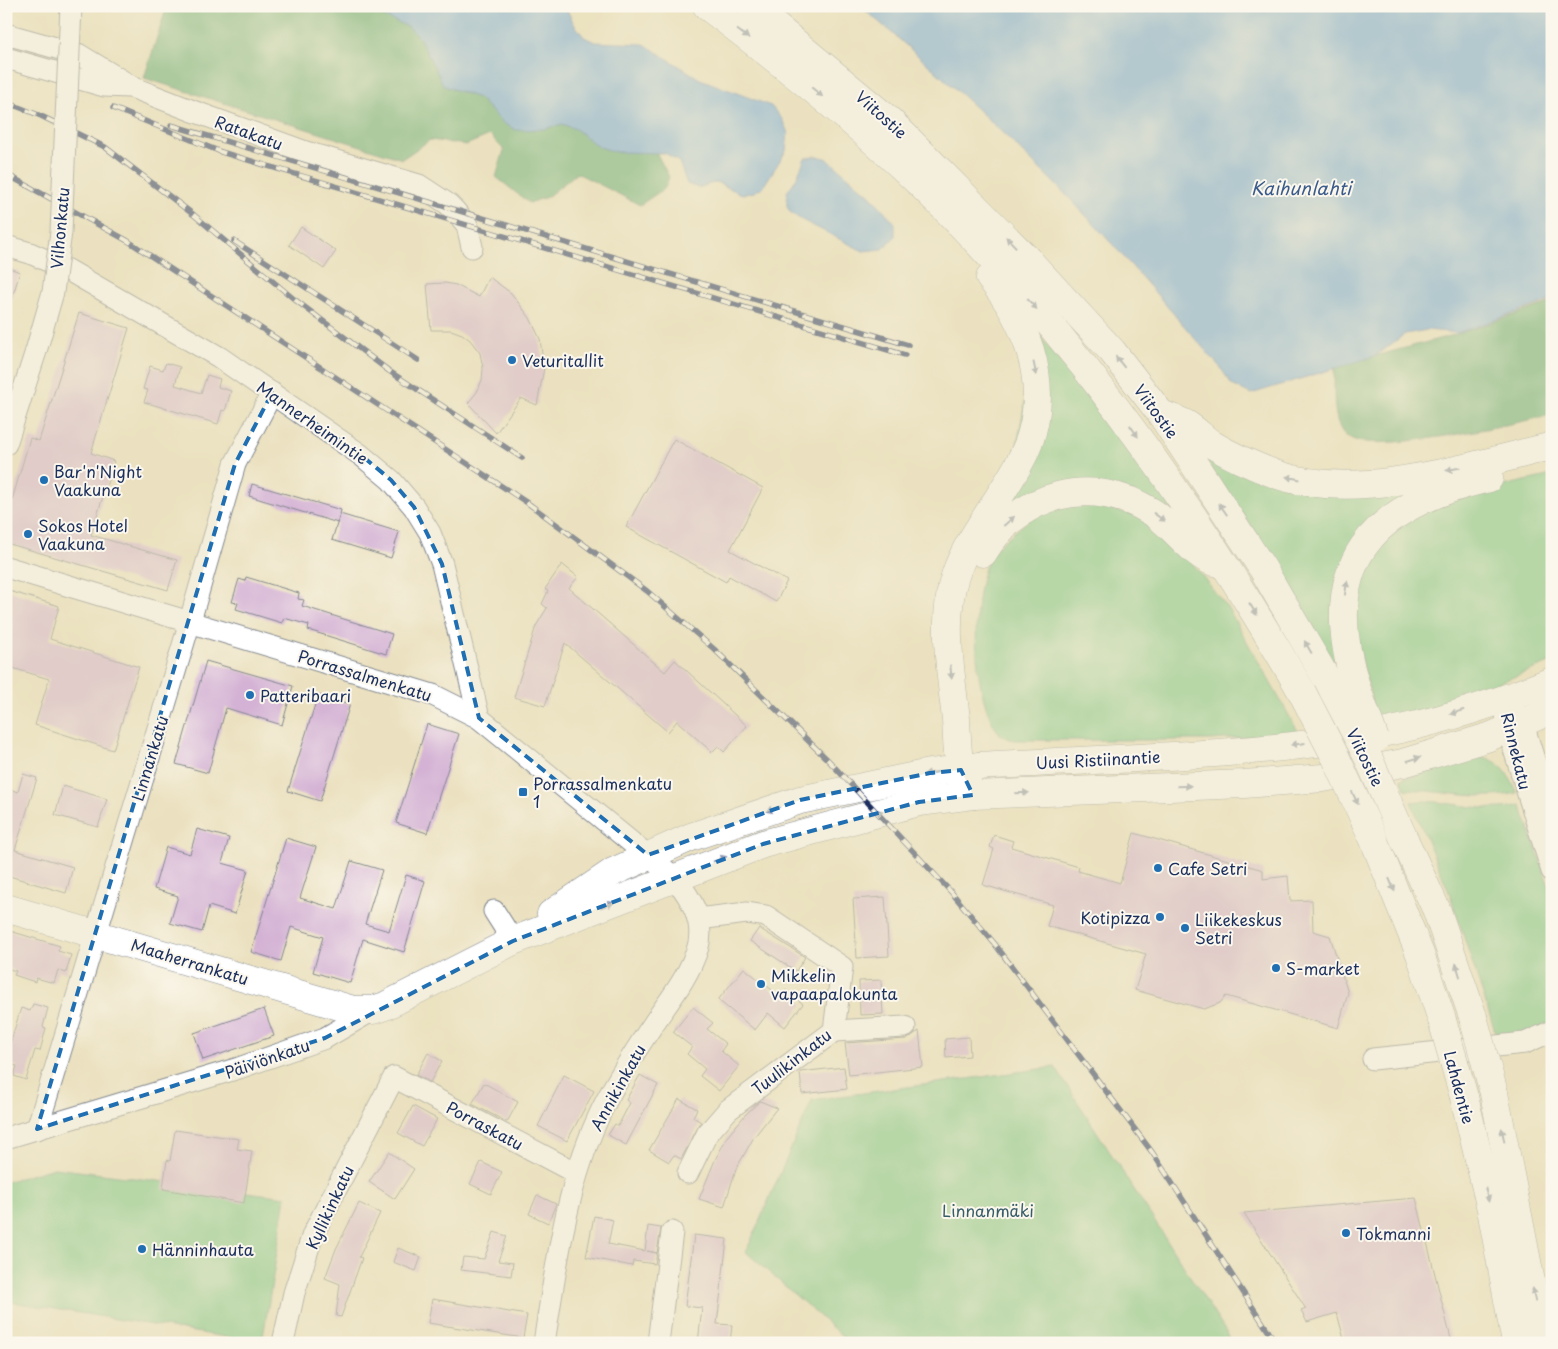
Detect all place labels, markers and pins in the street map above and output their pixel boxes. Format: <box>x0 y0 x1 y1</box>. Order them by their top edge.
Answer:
place label: Veturitallit <box>522 348 604 372</box>
marker: Veturitallit <box>506 354 518 366</box>
place label: Bar'n'Night Vaakuna <box>54 459 142 501</box>
marker: Bar'n'Night Vaakuna <box>38 474 50 486</box>
place label: Sokos Hotel Vaakuna <box>38 513 128 555</box>
marker: Sokos Hotel Vaakuna <box>22 528 34 540</box>
place label: Patteribaari <box>260 683 351 707</box>
marker: Patteribaari <box>244 689 256 701</box>
place label: Porrassalmenkatu 1 <box>533 771 672 813</box>
marker: Porrassalmenkatu 1 <box>517 786 529 798</box>
place label: Cafe Setri <box>1168 856 1247 880</box>
marker: Cafe Setri <box>1152 862 1164 874</box>
place label: Kotipizza <box>1081 905 1150 929</box>
place label: Liikekeskus Setri <box>1195 907 1282 949</box>
marker: Kotipizza <box>1154 911 1166 923</box>
marker: Liikekeskus Setri <box>1179 922 1191 934</box>
place label: S-market <box>1286 956 1360 980</box>
marker: S-market <box>1270 962 1282 974</box>
place label: Mikkelin vapaapalokunta <box>771 963 897 1005</box>
marker: Mikkelin vapaapalokunta <box>755 978 767 990</box>
place label: Tokmanni <box>1356 1221 1431 1245</box>
marker: Tokmanni <box>1340 1227 1352 1239</box>
place label: Hänninhauta <box>152 1237 254 1261</box>
marker: Hänninhauta <box>136 1243 148 1255</box>

